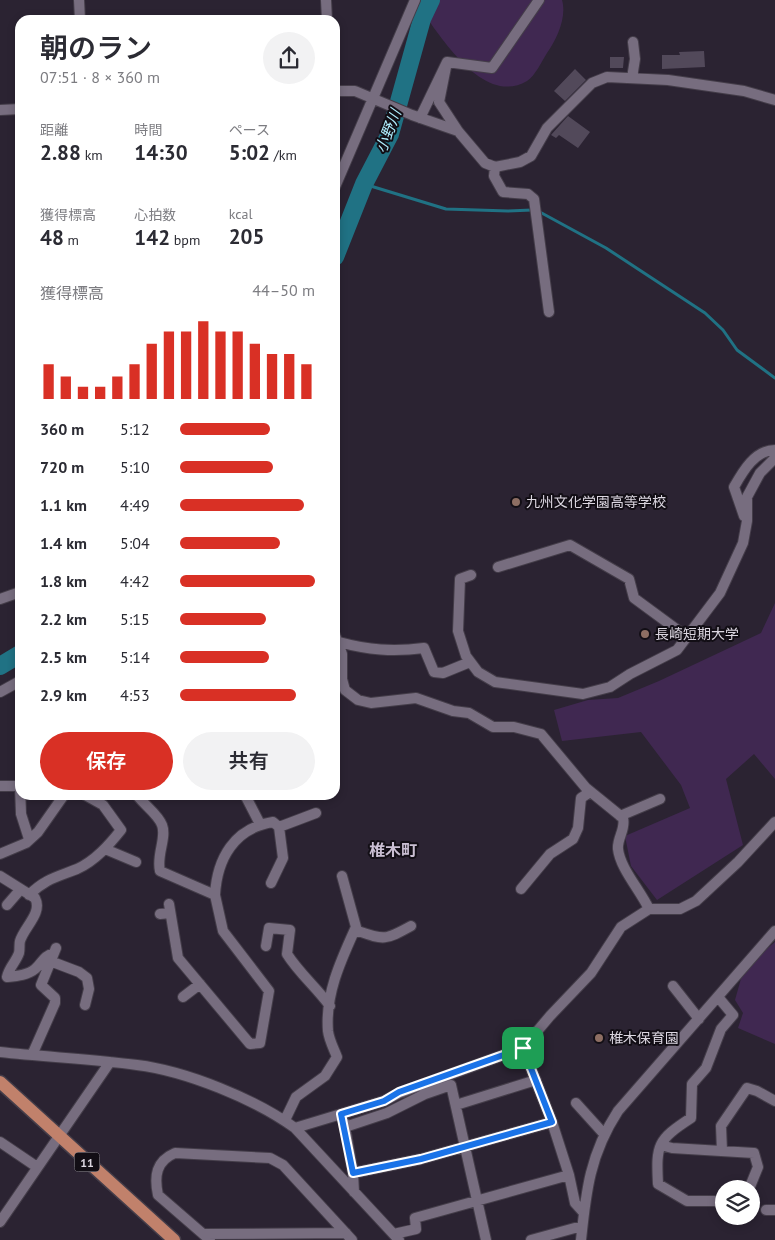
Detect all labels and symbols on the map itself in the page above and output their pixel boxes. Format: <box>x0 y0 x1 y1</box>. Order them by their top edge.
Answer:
water label: 小野川 <box>371 105 406 155</box>
place label: 九州文化学園高等学校 <box>526 493 666 511</box>
marker: 九州文化学園高等学校 <box>510 496 522 508</box>
place label: 長崎短期大学 <box>655 625 739 643</box>
marker: 長崎短期大学 <box>639 628 651 640</box>
district label: 椎木町 <box>369 840 417 860</box>
pin <box>502 1027 544 1069</box>
place label: 椎木保育園 <box>609 1029 679 1047</box>
marker: 椎木保育園 <box>593 1032 605 1044</box>
road number: 11 <box>74 1152 100 1172</box>

